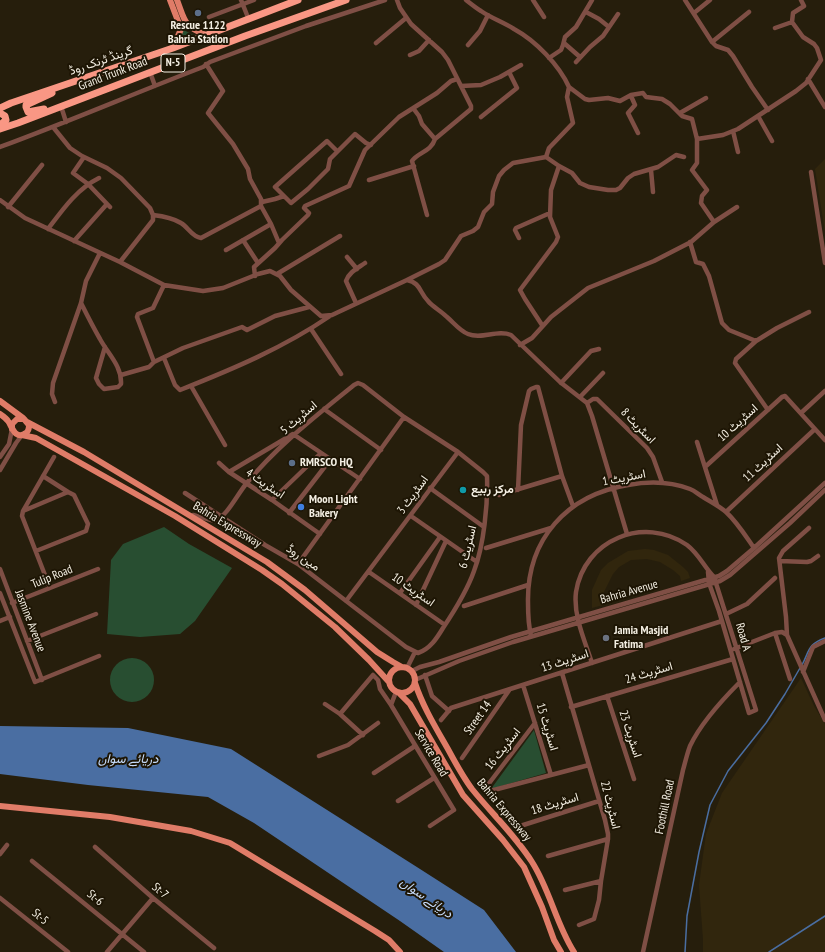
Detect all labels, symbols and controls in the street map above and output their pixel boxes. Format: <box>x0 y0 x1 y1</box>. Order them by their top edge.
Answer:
marker: Rescue 1122 Bahria Station <box>193 8 203 18</box>
place label: Rescue 1122 Bahria Station <box>168 19 228 47</box>
street label: گرینڈ ٹرنک روڈ <box>67 43 135 79</box>
street label: Grand Trunk Road <box>76 54 150 94</box>
road number: N-5 <box>161 54 185 72</box>
street label: اسٹریٹ 5 <box>278 398 320 438</box>
street label: اسٹریٹ 10 <box>715 401 761 445</box>
street label: اسٹریٹ 8 <box>618 405 658 447</box>
street label: اسٹریٹ 11 <box>740 441 786 485</box>
place label: RMRSCO HQ <box>300 456 353 470</box>
marker: RMRSCO HQ <box>287 458 297 468</box>
street label: اسٹریٹ 4 <box>243 466 287 502</box>
street label: اسٹریٹ 1 <box>601 467 647 489</box>
street label: اسٹریٹ 3 <box>394 473 432 517</box>
place label: مرکز ربیع <box>471 483 514 497</box>
marker: مرکز ربیع <box>458 485 468 495</box>
place label: Moon Light Bakery <box>309 493 357 521</box>
street label: Bahria Expressway <box>190 499 264 551</box>
marker: Moon Light Bakery <box>296 502 306 512</box>
street label: اسٹریٹ 6 <box>456 524 480 570</box>
street label: مین روڈ <box>283 542 323 574</box>
street label: Tulip Road <box>29 562 75 592</box>
street label: اسٹریٹ 10 <box>389 570 437 610</box>
street label: Bahria Avenue <box>599 577 659 607</box>
street label: Jasmine Avenue <box>12 588 48 654</box>
street label: Road A <box>732 621 754 653</box>
place label: Jamia Masjid Fatima <box>614 624 668 652</box>
marker: Jamia Masjid Fatima <box>601 633 611 643</box>
street label: اسٹریٹ 13 <box>539 647 591 675</box>
street label: اسٹریٹ 24 <box>623 659 675 687</box>
street label: Street 14 <box>461 698 495 738</box>
street label: اسٹریٹ 15 <box>533 701 561 753</box>
street label: اسٹریٹ 23 <box>616 708 644 760</box>
street label: اسٹریٹ 16 <box>482 725 524 773</box>
street label: Service Road <box>411 727 451 779</box>
water label: دریائے سواں <box>98 751 158 767</box>
street label: Bahria Expressway <box>474 776 534 844</box>
street label: اسٹریٹ 22 <box>597 779 623 831</box>
street label: Foothill Road <box>652 779 678 835</box>
street label: اسٹریٹ 18 <box>529 790 581 818</box>
water label: دریائے سواں <box>397 874 455 922</box>
street label: St-7 <box>149 880 171 902</box>
street label: St-6 <box>84 887 106 909</box>
street label: St-5 <box>29 906 51 928</box>

